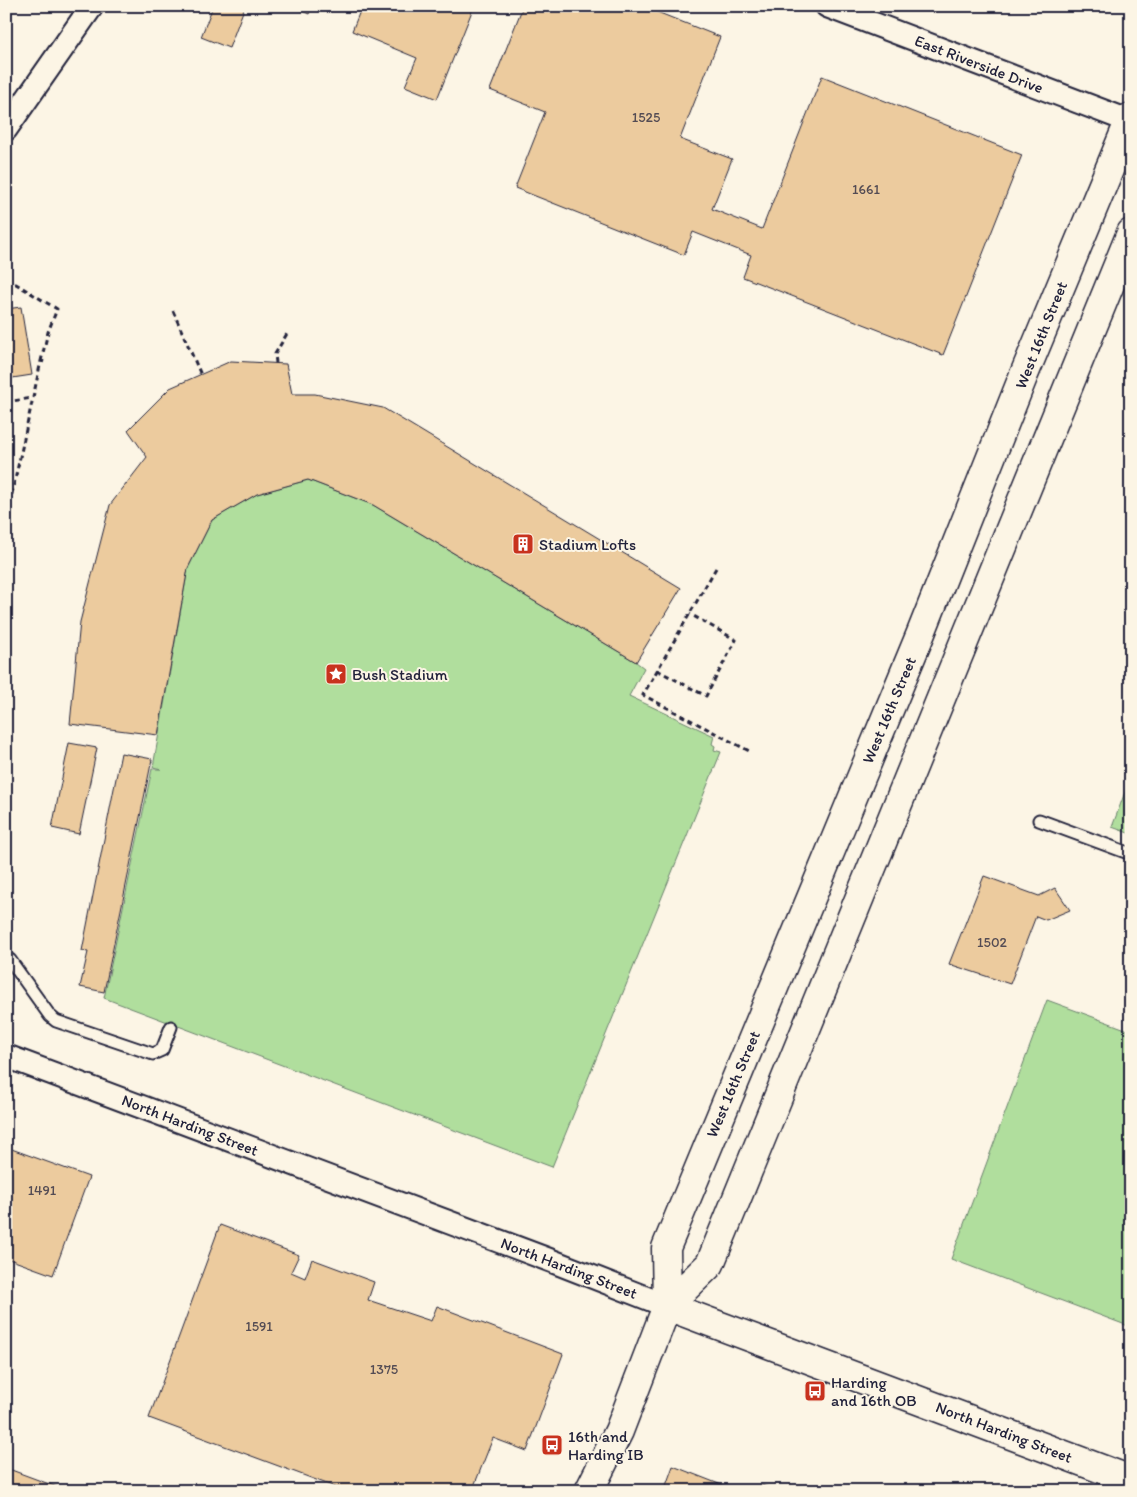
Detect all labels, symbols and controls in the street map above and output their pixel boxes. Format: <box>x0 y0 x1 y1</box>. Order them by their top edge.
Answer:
street label: East Riverside Drive <box>912 31 1046 97</box>
house number: 1525 <box>632 109 660 126</box>
house number: 1661 <box>852 181 880 198</box>
street label: West 16th Street <box>1011 279 1071 391</box>
building icon: Stadium Lofts <box>511 532 535 556</box>
place label: Stadium Lofts <box>539 535 636 554</box>
street label: West 16th Street <box>858 654 920 766</box>
place icon: Bush Stadium <box>324 662 348 686</box>
place label: Bush Stadium <box>352 665 448 684</box>
house number: 1502 <box>977 934 1008 951</box>
street label: West 16th Street <box>702 1028 764 1140</box>
street label: North Harding Street <box>119 1090 261 1160</box>
house number: 1491 <box>28 1182 57 1199</box>
street label: North Harding Street <box>498 1233 640 1303</box>
house number: 1591 <box>245 1318 273 1335</box>
house number: 1375 <box>370 1361 398 1378</box>
place label: Harding and 16th OB <box>831 1373 917 1410</box>
bus stop icon: Harding and 16th OB <box>803 1379 827 1403</box>
street label: North Harding Street <box>933 1397 1075 1467</box>
place label: 16th and Harding IB <box>568 1427 644 1464</box>
bus stop icon: 16th and Harding IB <box>540 1433 564 1457</box>

